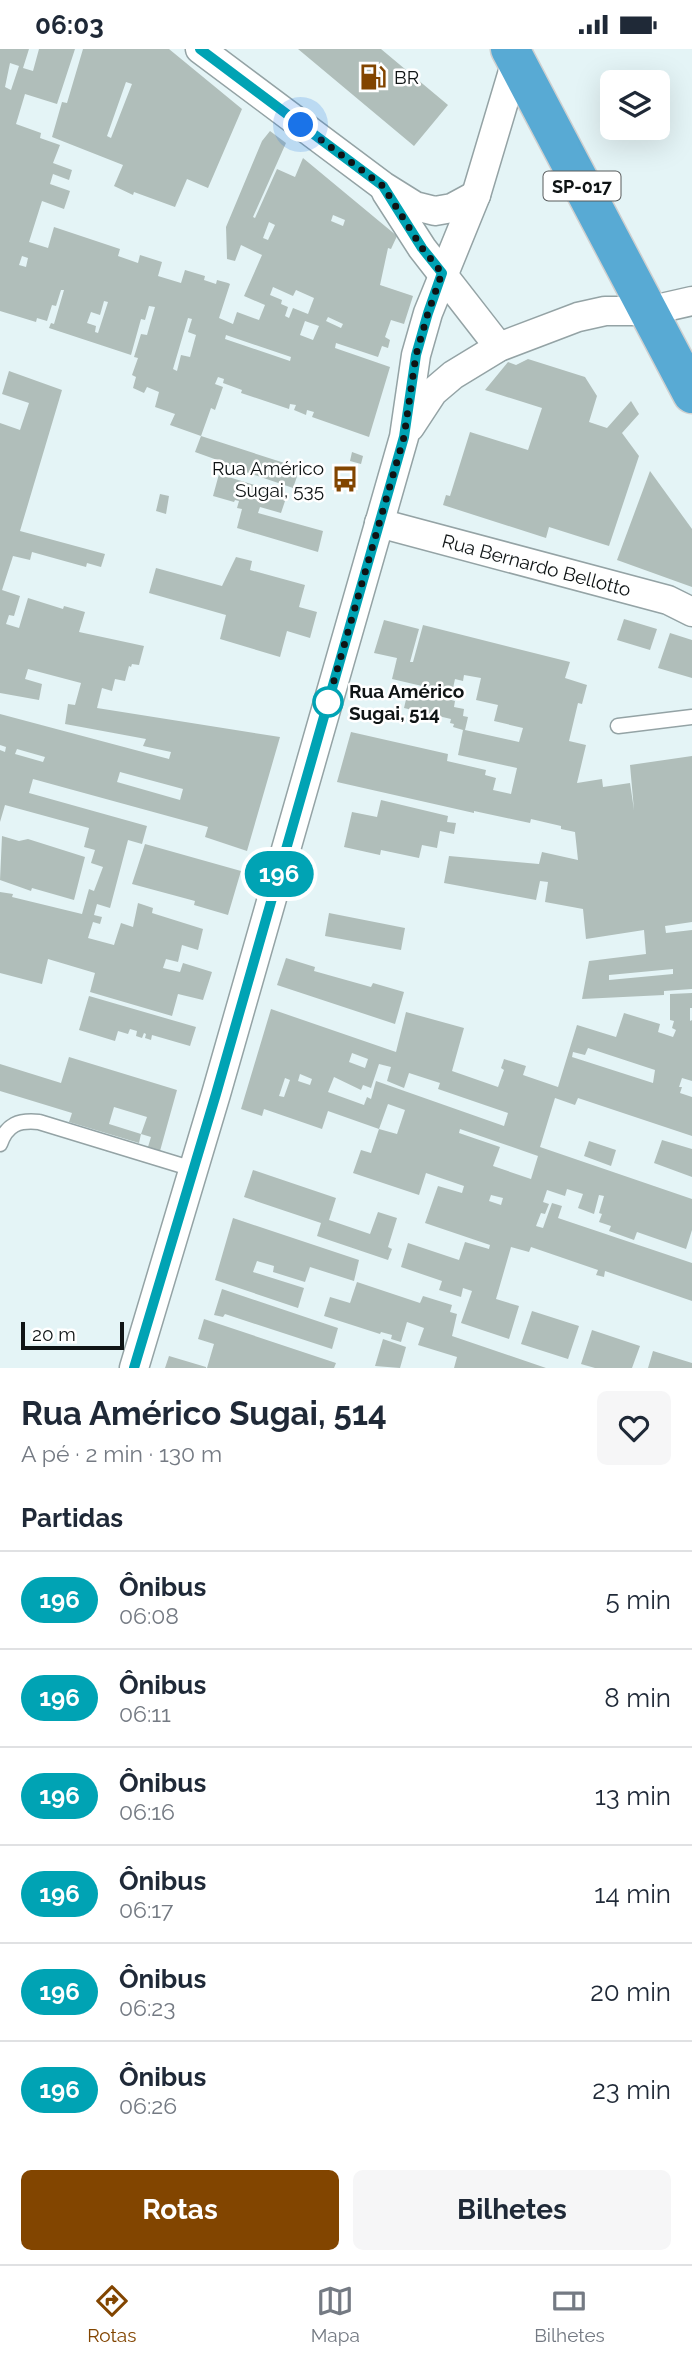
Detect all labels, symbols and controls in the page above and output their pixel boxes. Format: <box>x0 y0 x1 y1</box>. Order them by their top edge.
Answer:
text: 06:03 <box>35 10 104 40</box>
fuel station icon: BR <box>358 62 388 92</box>
place label: BR <box>394 66 419 88</box>
map controls <box>600 70 670 140</box>
button: layers <box>600 70 670 140</box>
your location <box>283 107 318 142</box>
road number: SP-017 <box>544 171 620 201</box>
place label: Rua Américo Sugai, 535 <box>212 457 324 501</box>
bus stop icon: Rua Américo Sugai, 535 <box>330 464 360 494</box>
street label: Rua Bernardo Bellotto <box>440 529 633 601</box>
place label: Rua Américo Sugai, 514 <box>349 680 464 724</box>
marker: Rua Américo Sugai, 514 <box>313 687 343 717</box>
line badge: 196 <box>239 851 319 897</box>
text: 196 <box>259 859 299 888</box>
scale bar <box>21 1319 124 1351</box>
text: 20 m <box>32 1323 76 1345</box>
button: heart <box>597 1391 671 1465</box>
text: Rua Américo Sugai, 514 <box>21 1394 387 1433</box>
text: A pé · 2 min · 130 m <box>21 1440 222 1467</box>
text: Partidas <box>21 1503 123 1533</box>
text: Ônibus <box>119 1572 206 1602</box>
text: 196 <box>39 1585 80 1614</box>
text: 5 min <box>605 1585 671 1615</box>
text: 06:08 <box>119 1602 179 1629</box>
text: Ônibus <box>119 1670 206 1700</box>
text: 196 <box>39 1683 80 1712</box>
text: 8 min <box>604 1683 671 1713</box>
text: 06:11 <box>119 1700 171 1727</box>
text: Ônibus <box>119 1768 206 1798</box>
text: 196 <box>39 1781 80 1810</box>
text: 13 min <box>595 1781 671 1811</box>
text: 06:16 <box>119 1798 175 1825</box>
text: Ônibus <box>119 1866 206 1896</box>
text: 196 <box>39 1879 80 1908</box>
text: 14 min <box>594 1879 671 1909</box>
text: 06:17 <box>119 1896 173 1923</box>
text: Ônibus <box>119 1964 206 1994</box>
text: 196 <box>39 1977 80 2006</box>
text: 20 min <box>590 1977 671 2007</box>
text: 06:23 <box>119 1994 176 2021</box>
text: Ônibus <box>119 2062 206 2092</box>
text: 196 <box>39 2075 80 2104</box>
text: 23 min <box>592 2075 671 2105</box>
text: 06:26 <box>119 2092 177 2119</box>
button: Rotas <box>21 2170 339 2250</box>
button: Bilhetes <box>353 2170 671 2250</box>
tab: Rotas <box>87 2282 136 2346</box>
tab: Mapa <box>311 2282 360 2346</box>
tab: Bilhetes <box>534 2282 605 2346</box>

